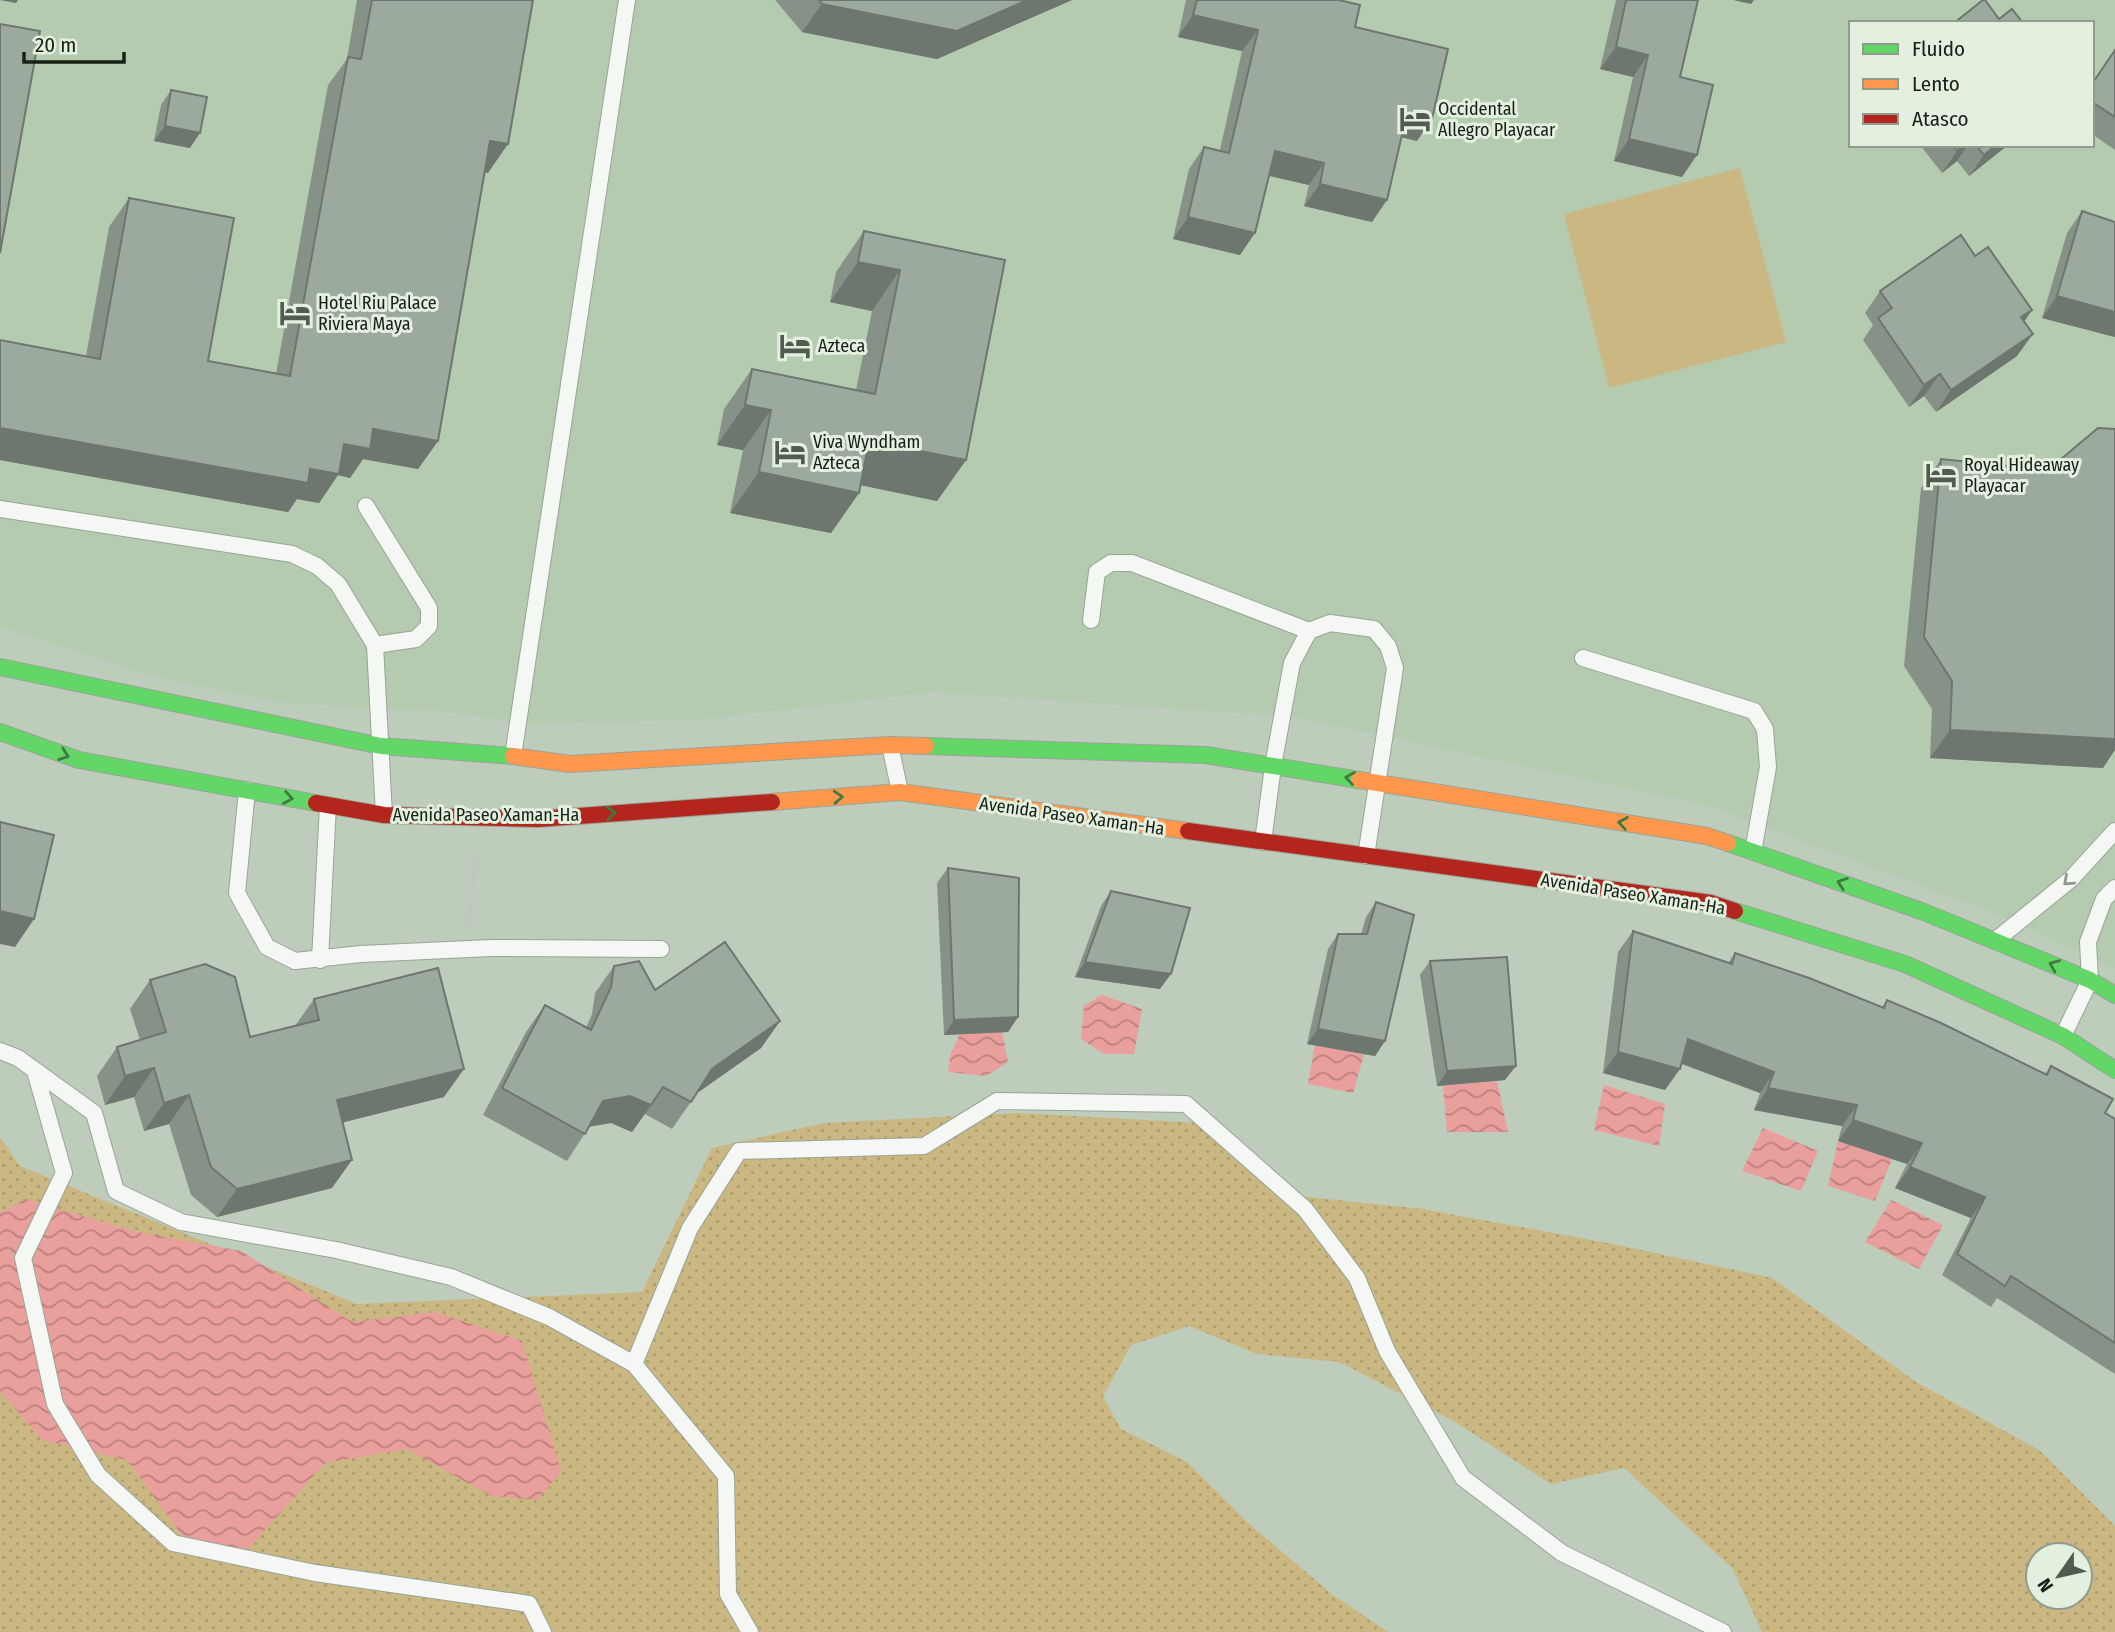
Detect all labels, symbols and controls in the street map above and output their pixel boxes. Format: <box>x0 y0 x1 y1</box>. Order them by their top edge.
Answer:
scale bar <box>24 21 124 65</box>
legend <box>1849 21 2094 147</box>
text: 20 m <box>35 32 76 58</box>
text: Fluido <box>1912 36 1965 62</box>
text: Lento <box>1912 71 1960 97</box>
place label: Occidental Allegro Playacar <box>1438 98 1556 141</box>
hotel icon: Occidental Allegro Playacar <box>1398 102 1432 136</box>
text: Atasco <box>1912 106 1969 132</box>
place label: Hotel Riu Palace Riviera Maya <box>318 292 437 335</box>
hotel icon: Hotel Riu Palace Riviera Maya <box>278 296 312 330</box>
hotel icon: Azteca <box>778 329 812 363</box>
place label: Azteca <box>818 335 866 357</box>
place label: Viva Wyndham Azteca <box>813 431 920 474</box>
hotel icon: Viva Wyndham Azteca <box>773 435 807 469</box>
place label: Royal Hideaway Playacar <box>1964 454 2079 497</box>
hotel icon: Royal Hideaway Playacar <box>1924 458 1958 492</box>
one-way arrow <box>58 747 70 761</box>
one-way arrow <box>1345 771 1356 786</box>
one-way arrow <box>282 790 293 805</box>
one-way arrow <box>833 790 844 805</box>
street label: Avenida Paseo Xaman-Ha <box>978 792 1166 840</box>
street label: Avenida Paseo Xaman-Ha <box>393 804 579 826</box>
one-way arrow <box>606 806 617 821</box>
one-way arrow <box>1617 816 1629 831</box>
street label: Avenida Paseo Xaman-Ha <box>1539 869 1727 919</box>
one-way arrow <box>2063 872 2076 885</box>
one-way arrow <box>1836 877 1848 891</box>
one-way arrow <box>2049 959 2061 973</box>
north arrow <box>2024 1541 2094 1611</box>
text: N <box>2033 1574 2058 1596</box>

